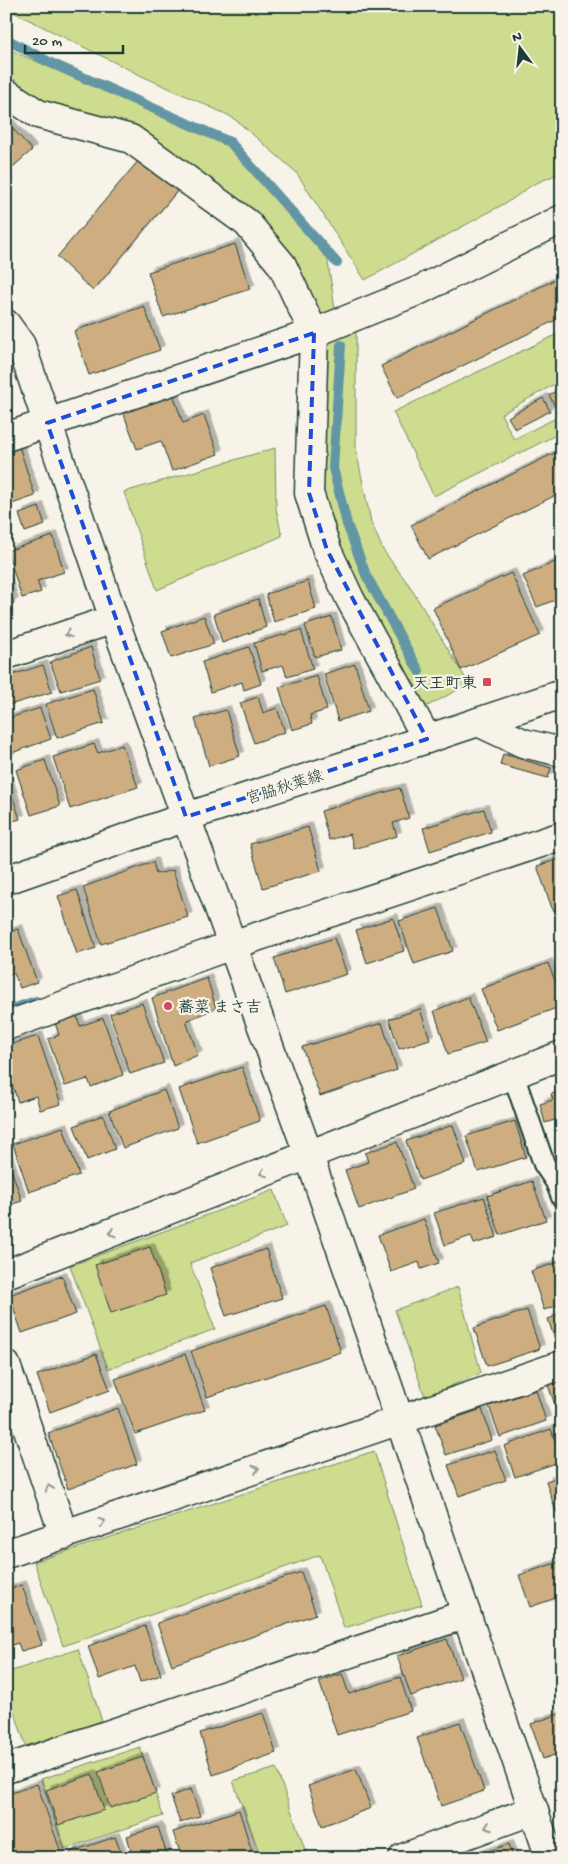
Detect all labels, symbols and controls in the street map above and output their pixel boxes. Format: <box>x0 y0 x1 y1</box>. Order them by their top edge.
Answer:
scale bar <box>25 22 122 54</box>
north arrow <box>496 22 546 72</box>
text: N <box>511 28 524 47</box>
text: 20 m <box>32 33 62 51</box>
one-way arrow <box>64 629 72 639</box>
place label: 天王町東 <box>413 674 477 695</box>
marker: 天王町東 <box>481 676 493 688</box>
street label: 宮脇秋葉線 <box>243 766 326 811</box>
place label: 蕎菜 まさ吉 <box>178 998 262 1019</box>
marker: 蕎菜 まさ吉 <box>162 1000 174 1012</box>
one-way arrow <box>259 1167 268 1178</box>
one-way arrow <box>108 1227 117 1237</box>
one-way arrow <box>251 1465 260 1475</box>
one-way arrow <box>44 1485 54 1493</box>
one-way arrow <box>97 1518 106 1528</box>
one-way arrow <box>485 1821 493 1831</box>

